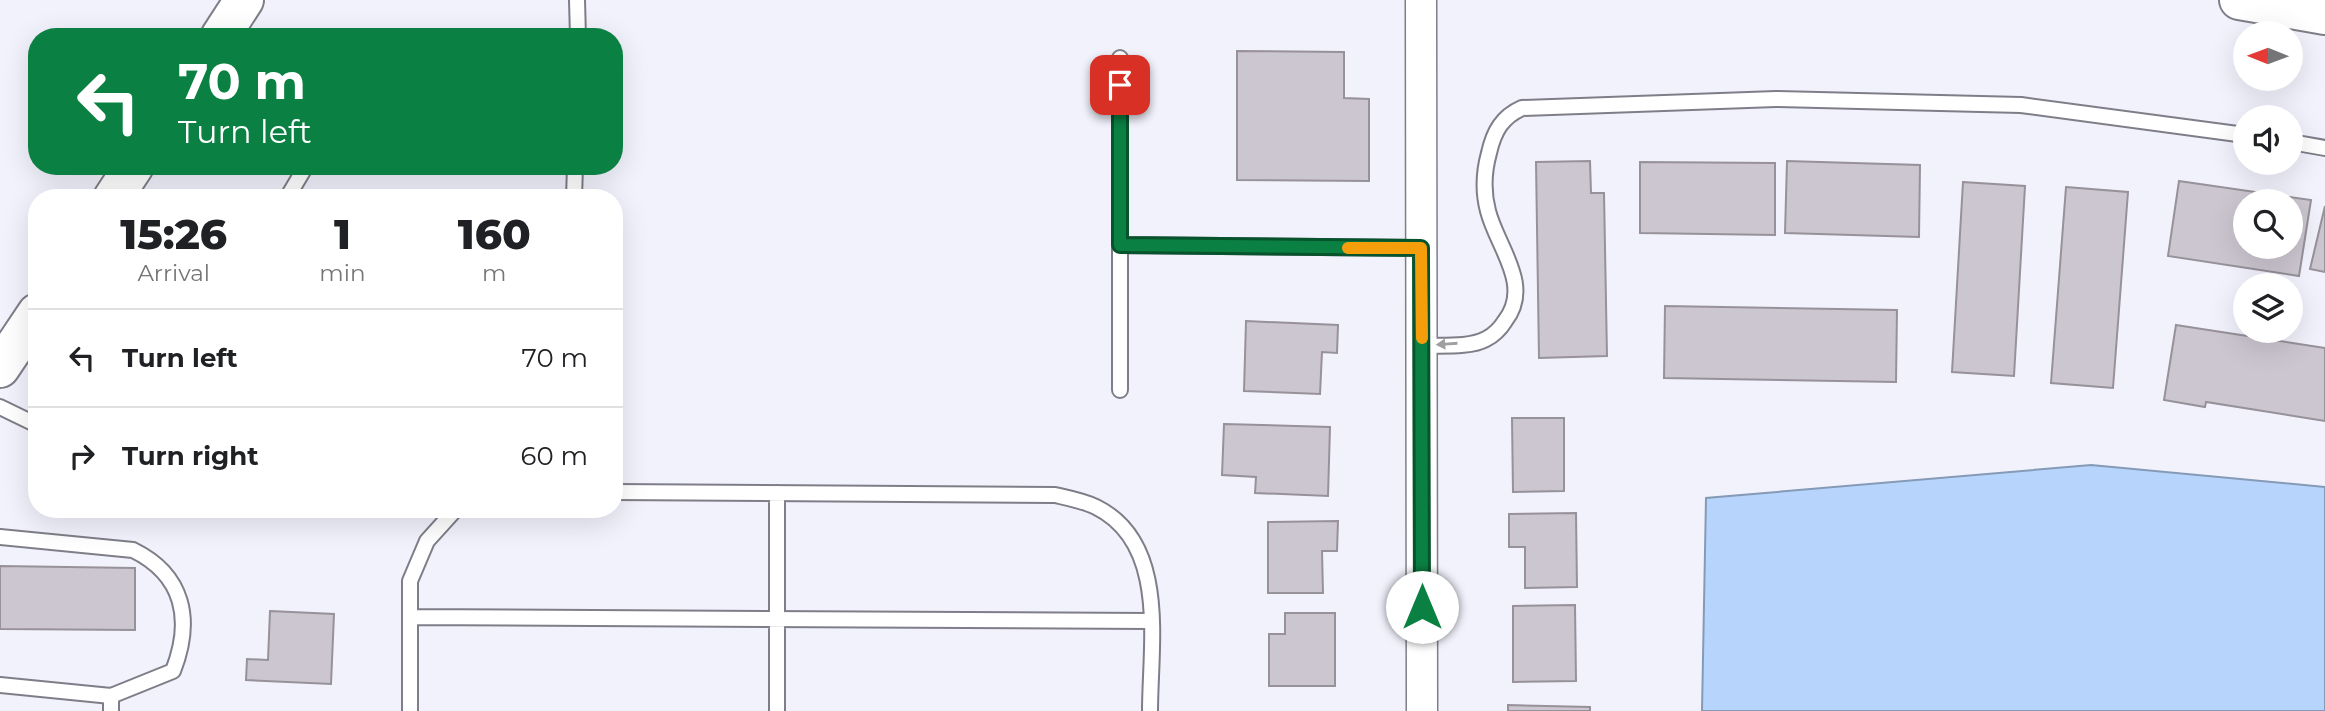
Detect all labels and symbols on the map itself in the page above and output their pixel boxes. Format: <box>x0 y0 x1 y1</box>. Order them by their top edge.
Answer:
north arrow <box>2233 21 2303 91</box>
pin <box>1090 55 1150 115</box>
one-way arrow <box>1436 339 1458 350</box>
position arrow <box>1385 570 1459 644</box>

